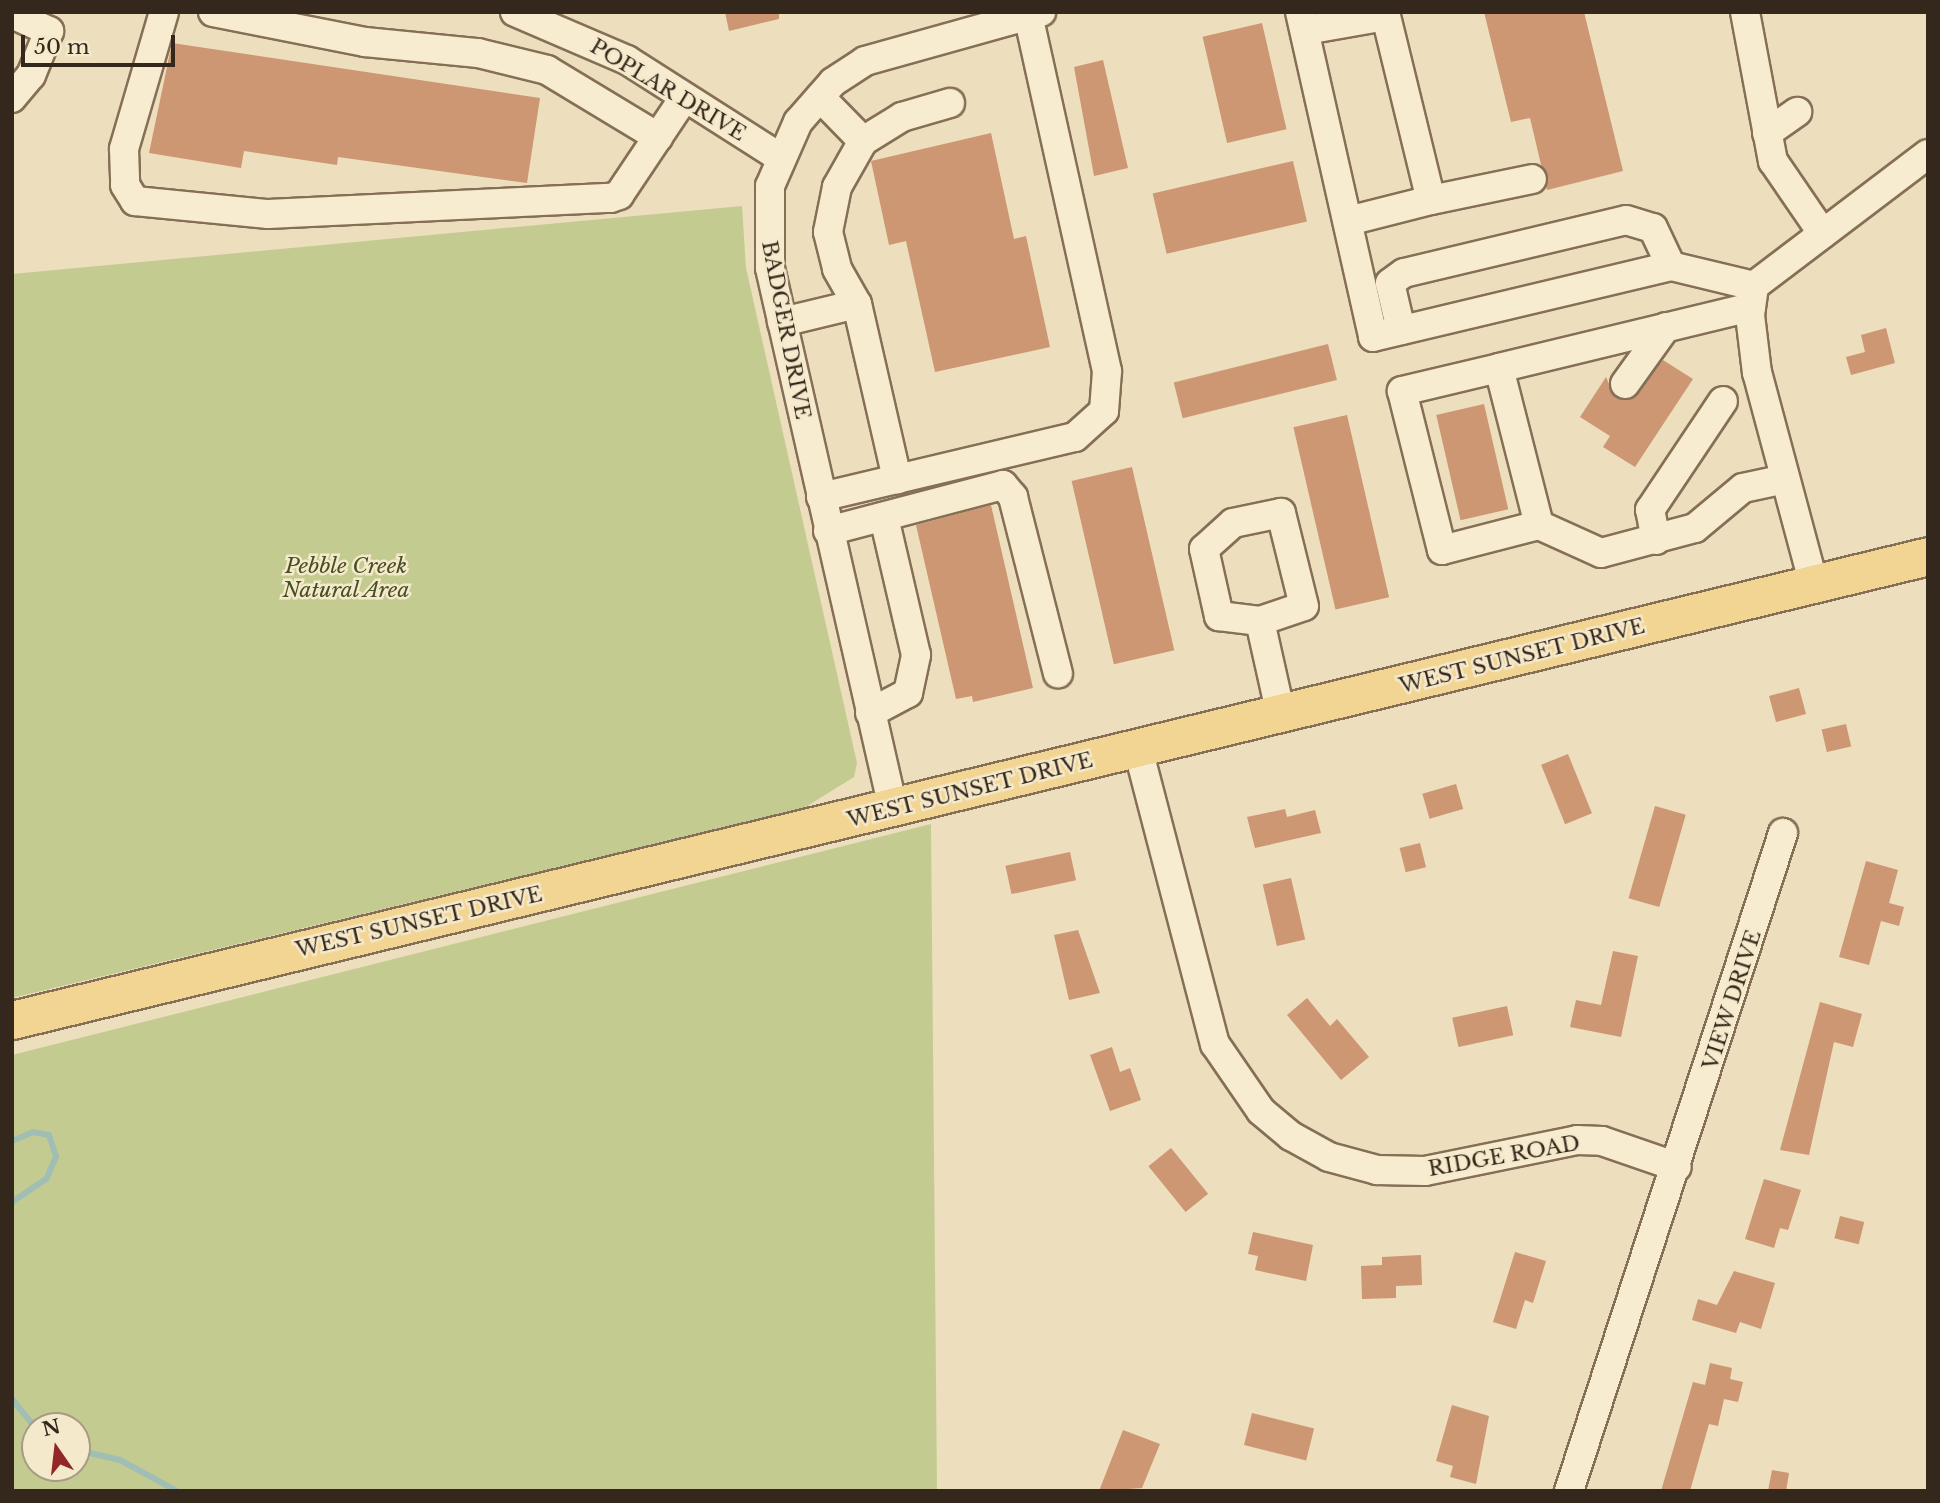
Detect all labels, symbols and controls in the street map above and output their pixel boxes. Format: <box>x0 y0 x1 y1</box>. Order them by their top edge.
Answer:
scale bar <box>24 21 178 65</box>
street label: POPLAR DRIVE <box>585 33 751 147</box>
text: 50 m <box>34 34 89 60</box>
street label: BADGER DRIVE <box>756 238 816 422</box>
park label: Pebble Creek Natural Area <box>282 553 410 603</box>
street label: WEST SUNSET DRIVE <box>1396 613 1648 699</box>
street label: WEST SUNSET DRIVE <box>844 747 1096 833</box>
street label: WEST SUNSET DRIVE <box>293 881 545 963</box>
street label: VIEW DRIVE <box>1697 926 1767 1074</box>
street label: RIDGE ROAD <box>1426 1130 1582 1182</box>
north arrow <box>21 1412 91 1482</box>
text: N <box>40 1415 63 1441</box>

